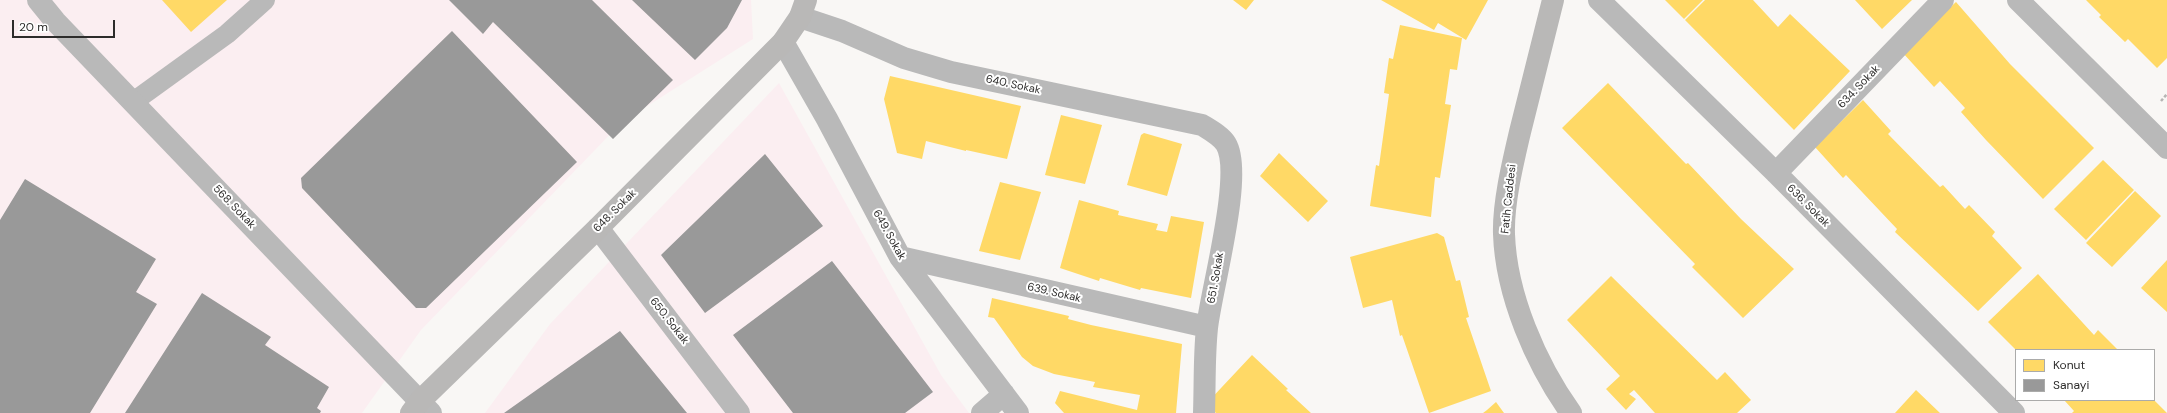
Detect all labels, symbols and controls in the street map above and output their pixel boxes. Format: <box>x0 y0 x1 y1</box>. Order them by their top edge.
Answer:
scale bar <box>14 12 117 38</box>
text: 20 m <box>19 19 48 35</box>
street label: 634. Sokak <box>1835 63 1883 111</box>
street label: 640. Sokak <box>984 73 1042 97</box>
street label: Fatih Caddesi <box>1499 164 1519 234</box>
street label: 636. Sokak <box>1784 182 1832 230</box>
street label: 568. Sokak <box>210 183 258 231</box>
street label: 648. Sokak <box>591 187 639 235</box>
street label: 649. Sokak <box>870 208 908 262</box>
street label: 651. Sokak <box>1205 251 1227 305</box>
street label: 639. Sokak <box>1026 280 1082 306</box>
street label: 650. Sokak <box>647 295 691 347</box>
legend <box>2015 349 2155 401</box>
text: Konut <box>2053 357 2085 373</box>
text: Sanayi <box>2053 377 2089 393</box>

